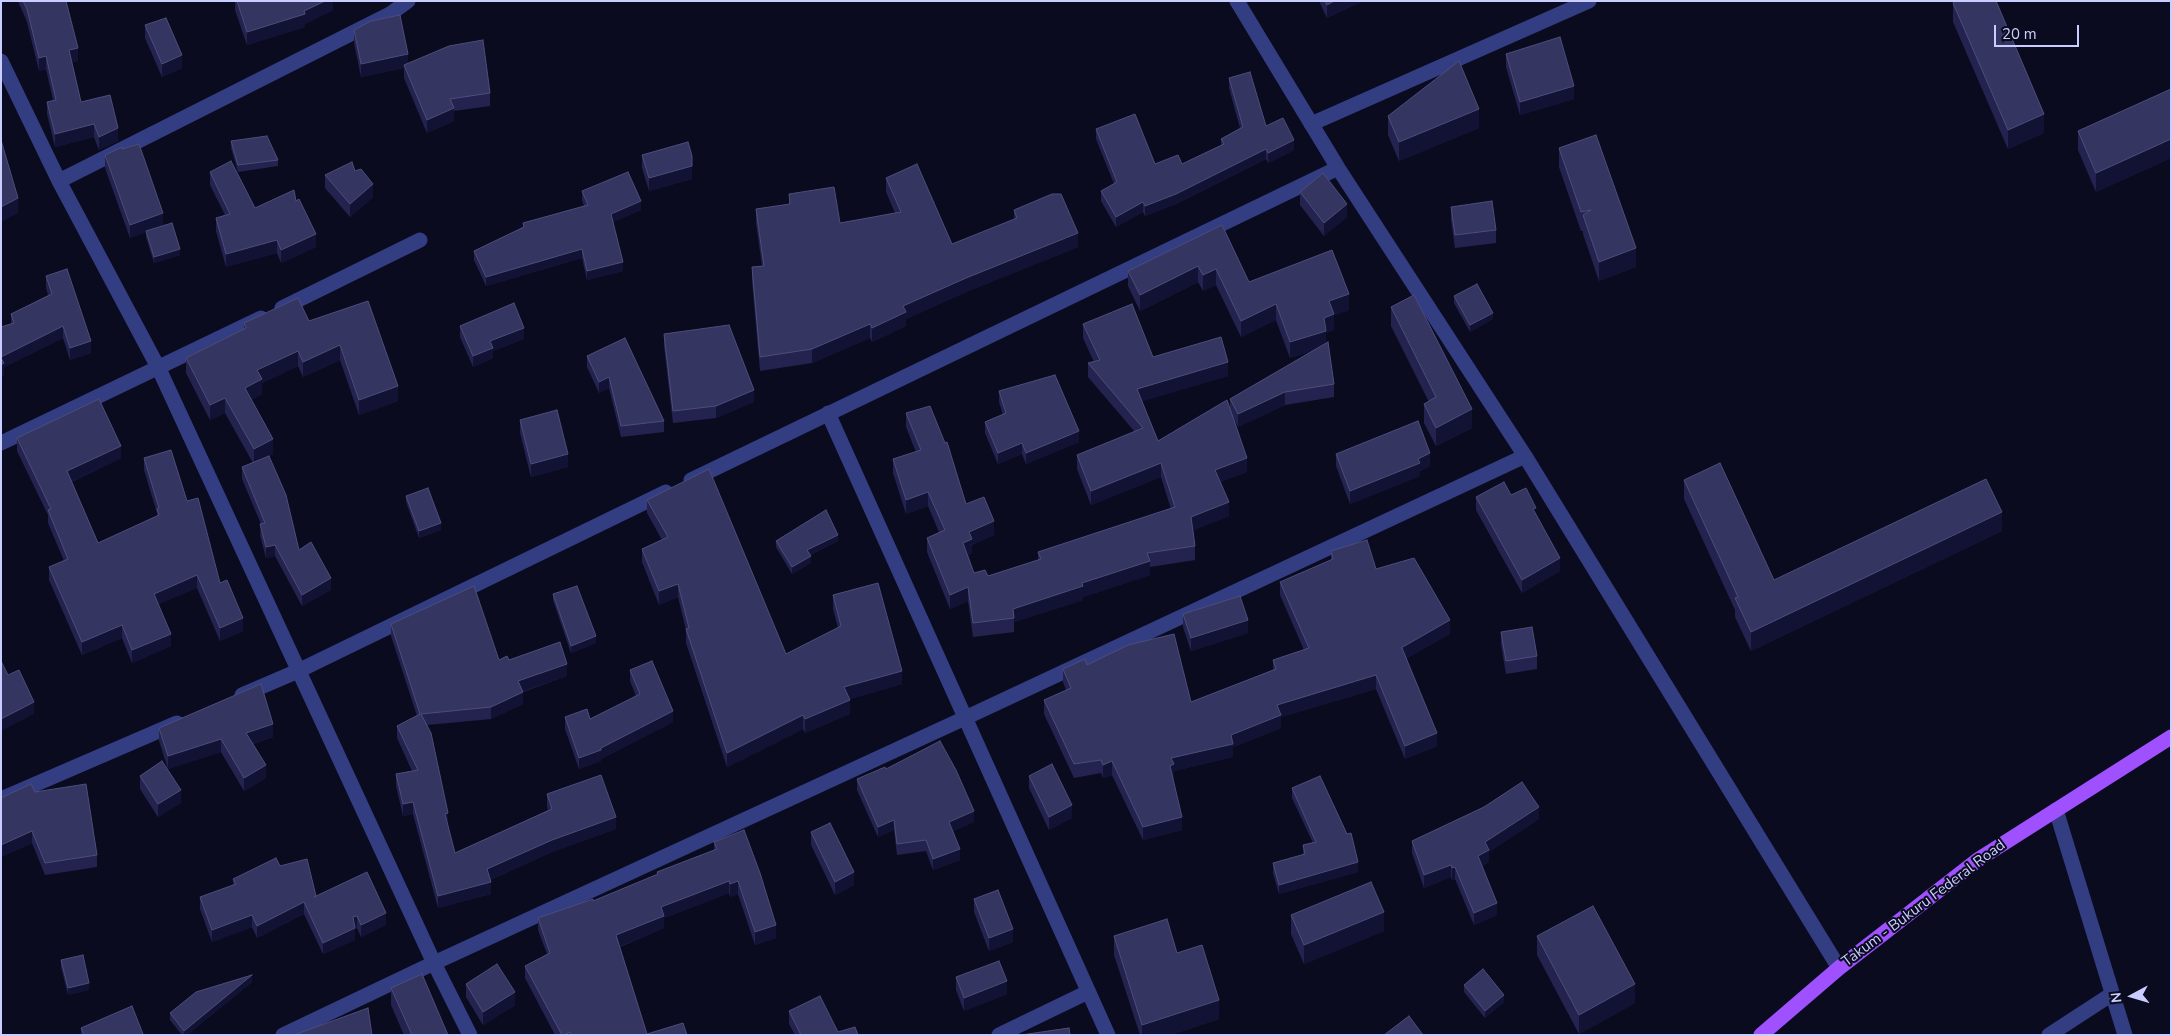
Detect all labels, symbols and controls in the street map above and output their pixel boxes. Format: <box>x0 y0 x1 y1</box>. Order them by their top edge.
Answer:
scale bar <box>1997 15 2082 47</box>
text: 20 m <box>2002 24 2037 44</box>
street label: Takum - Bukuru Federal Road <box>1839 837 2009 971</box>
north arrow <box>2107 971 2157 1021</box>
text: N <box>2107 991 2127 1004</box>

